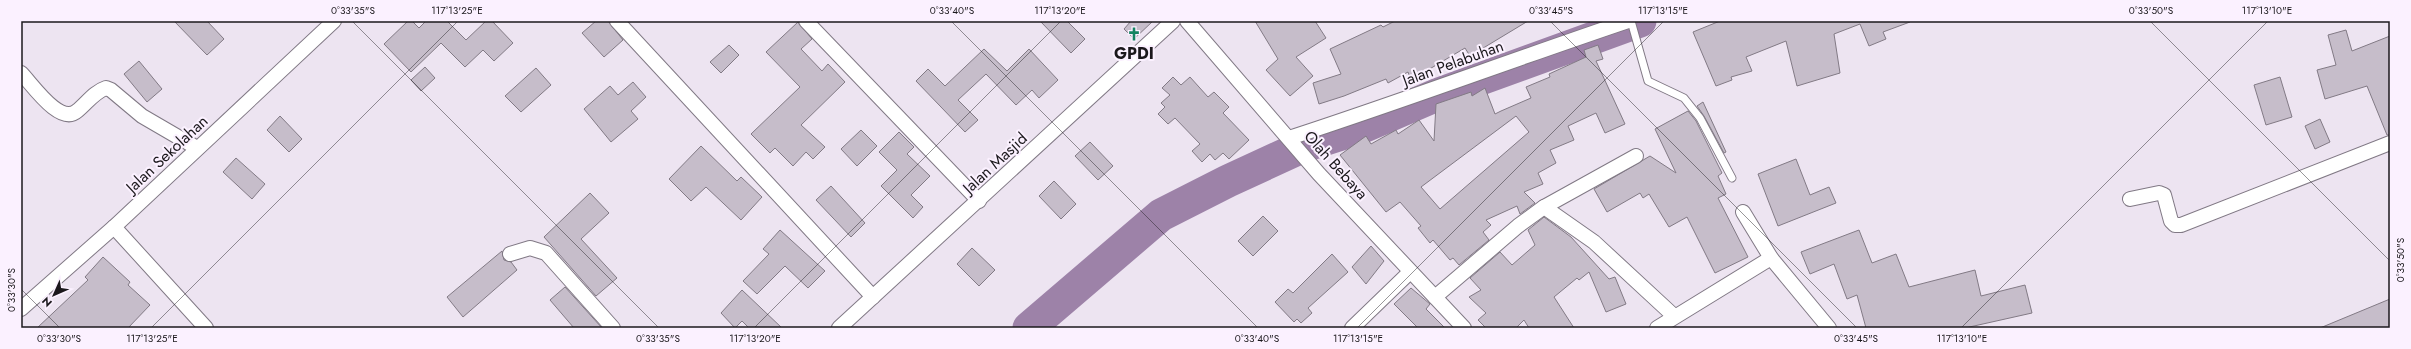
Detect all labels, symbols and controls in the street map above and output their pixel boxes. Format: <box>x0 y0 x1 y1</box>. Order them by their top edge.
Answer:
text: 0°33'35"S <box>331 3 375 18</box>
text: 117°13'25"E <box>431 3 483 18</box>
text: 0°33'40"S <box>930 3 975 18</box>
text: 117°13'20"E <box>1034 3 1086 18</box>
text: 0°33'45"S <box>1529 3 1574 18</box>
text: 117°13'15"E <box>1638 3 1688 18</box>
text: 0°33'50"S <box>2129 3 2174 18</box>
text: 117°13'10"E <box>2242 3 2292 18</box>
church icon: GPDI <box>1126 26 1142 42</box>
street label: Jalan Pelabuhan <box>1397 34 1507 93</box>
place label: GPDI <box>1114 42 1154 65</box>
street label: Jalan Sekolahan <box>119 110 213 199</box>
street label: Olah Bebaya <box>1299 125 1373 205</box>
street label: Jalan Masjid <box>956 127 1032 200</box>
text: 0°33'50"S <box>2393 237 2408 282</box>
text: 0°33'30"S <box>4 267 19 312</box>
north arrow <box>34 275 74 315</box>
text: N <box>38 293 56 311</box>
text: 0°33'30"S <box>37 331 82 346</box>
text: 117°13'25"E <box>126 331 178 346</box>
text: 0°33'35"S <box>636 331 680 346</box>
text: 117°13'20"E <box>729 331 781 346</box>
text: 0°33'40"S <box>1235 331 1280 346</box>
text: 117°13'15"E <box>1333 331 1383 346</box>
text: 0°33'45"S <box>1834 331 1879 346</box>
text: 117°13'10"E <box>1937 331 1987 346</box>

